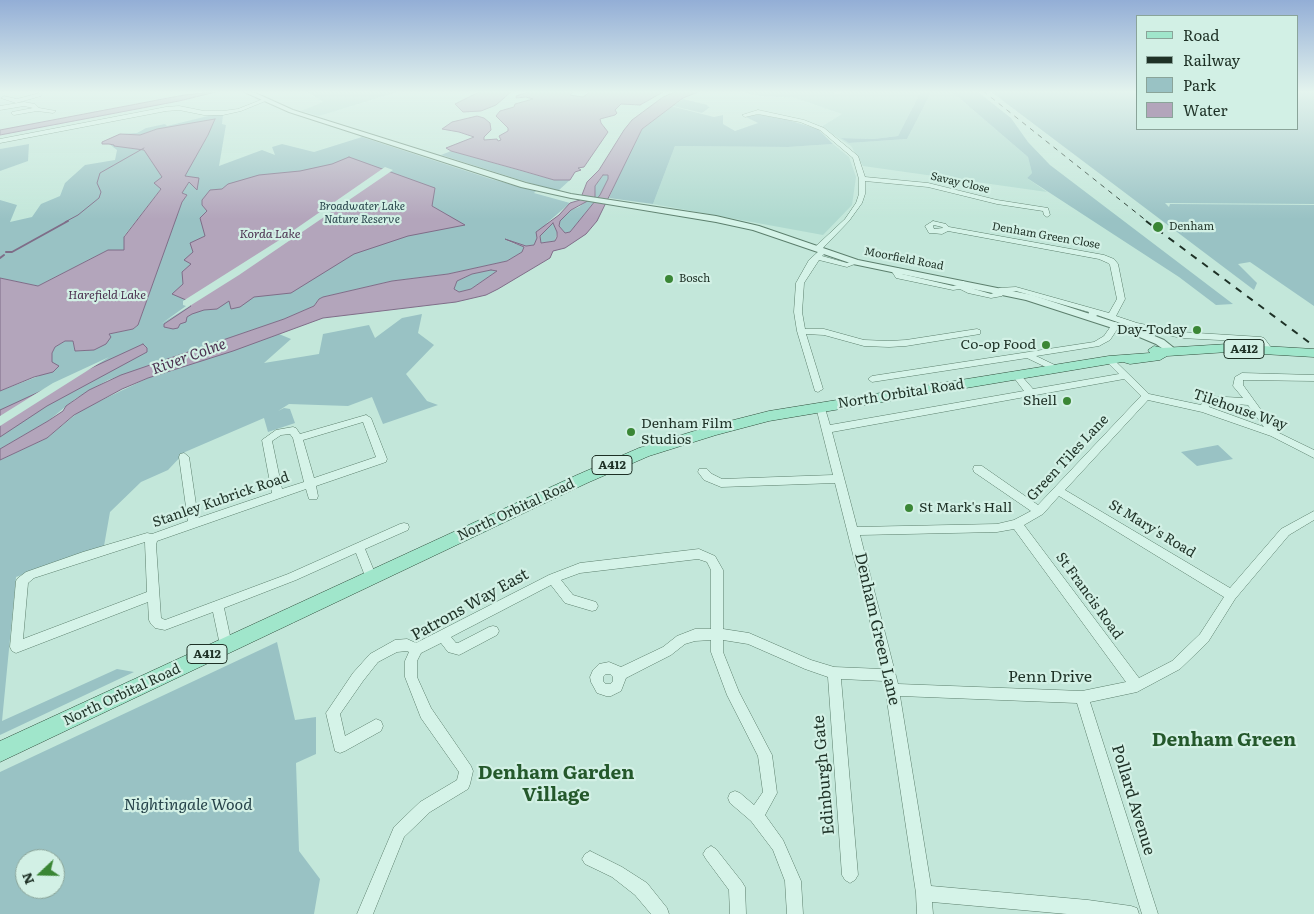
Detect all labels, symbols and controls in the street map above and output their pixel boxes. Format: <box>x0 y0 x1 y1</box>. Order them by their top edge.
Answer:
legend <box>1136 15 1299 130</box>
text: Road <box>1183 23 1219 46</box>
text: Railway <box>1183 48 1240 71</box>
text: Park <box>1183 73 1216 96</box>
text: Water <box>1183 98 1228 121</box>
street label: Savay Close <box>929 170 991 196</box>
park label: Broadwater Lake Nature Reserve <box>319 200 405 226</box>
street label: Denham Green Close <box>991 220 1101 252</box>
marker: Denham <box>1151 220 1165 234</box>
place label: Denham <box>1169 220 1214 234</box>
water label: Korda Lake <box>239 227 301 241</box>
street label: Moorfield Road <box>863 245 945 273</box>
place label: Bosch <box>679 272 710 286</box>
marker: Bosch <box>663 273 675 285</box>
water label: Harefield Lake <box>68 288 146 302</box>
place label: Day-Today <box>1117 322 1187 338</box>
marker: Day-Today <box>1191 324 1203 336</box>
water label: River Colne <box>149 335 229 379</box>
place label: Co-op Food <box>961 337 1036 353</box>
marker: Co-op Food <box>1040 339 1052 351</box>
road number: A412 <box>1224 339 1264 358</box>
street label: North Orbital Road <box>837 376 965 412</box>
street label: Tilehouse Way <box>1190 386 1290 434</box>
place label: Shell <box>1023 393 1057 409</box>
marker: Shell <box>1061 395 1073 407</box>
street label: Green Tiles Lane <box>1024 411 1112 505</box>
place label: Denham Film Studios <box>641 416 733 448</box>
marker: Denham Film Studios <box>625 426 637 438</box>
road number: A412 <box>592 456 632 474</box>
street label: Stanley Kubrick Road <box>151 469 291 531</box>
street label: North Orbital Road <box>455 475 577 545</box>
street label: St Mary's Road <box>1105 496 1199 562</box>
place label: St Mark's Hall <box>919 500 1012 516</box>
marker: St Mark's Hall <box>903 502 915 514</box>
street label: St Francis Road <box>1052 549 1126 643</box>
street label: Denham Green Lane <box>850 551 904 707</box>
street label: Patrons Way East <box>408 565 532 645</box>
road number: A412 <box>187 644 227 664</box>
street label: North Orbital Road <box>61 660 183 730</box>
street label: Penn Drive <box>1008 667 1092 687</box>
street label: Edinburgh Gate <box>809 714 839 836</box>
district label: Denham Green <box>1152 729 1296 751</box>
street label: Pollard Avenue <box>1107 742 1159 858</box>
district label: Denham Garden Village <box>478 762 634 806</box>
park label: Nightingale Wood <box>124 795 252 815</box>
north arrow <box>15 849 65 899</box>
text: N <box>15 870 38 888</box>

